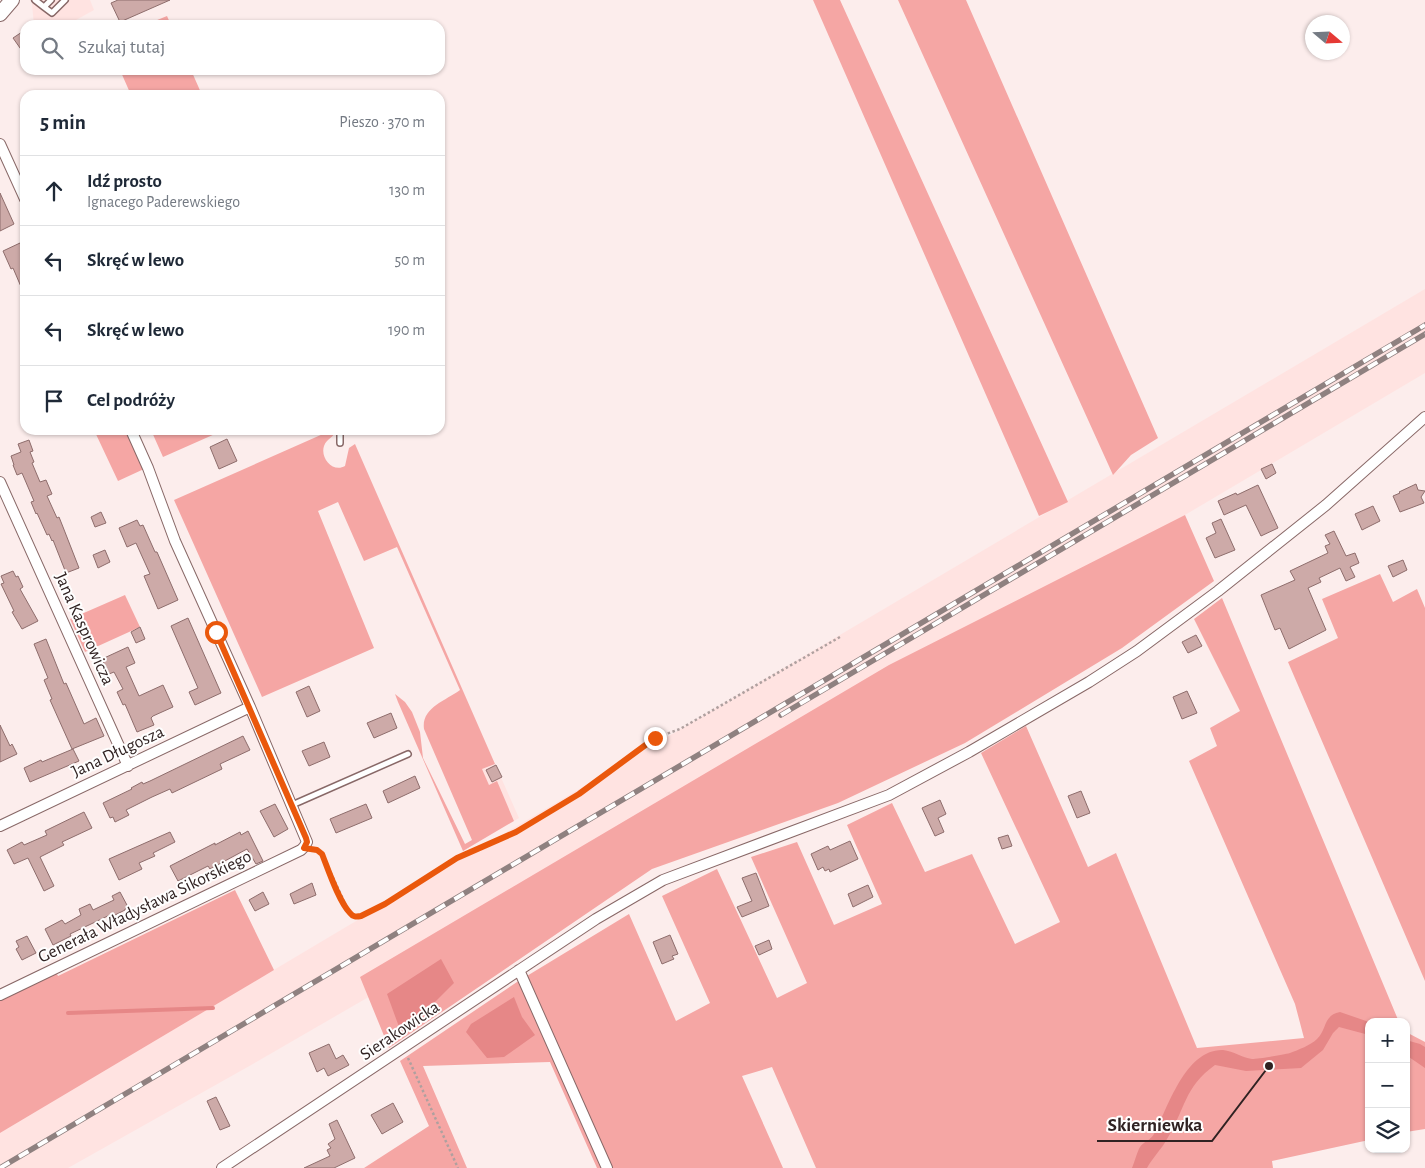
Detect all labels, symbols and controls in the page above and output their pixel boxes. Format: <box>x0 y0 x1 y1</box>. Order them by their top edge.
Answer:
north arrow <box>1305 15 1350 60</box>
search box <box>20 20 445 75</box>
icon: search <box>38 34 66 62</box>
text: Szukaj tutaj <box>78 38 165 57</box>
text: 5 min <box>40 112 86 133</box>
text: Pieszo · 370 m <box>339 114 425 130</box>
text: Idź prosto <box>87 172 162 191</box>
icon: ahead <box>40 177 68 205</box>
text: 130 m <box>389 182 425 198</box>
text: Ignacego Paderewskiego <box>87 194 240 210</box>
icon: left <box>40 247 68 275</box>
text: Skręć w lewo <box>87 251 184 270</box>
text: 50 m <box>394 252 425 268</box>
icon: left <box>40 317 68 345</box>
text: Skręć w lewo <box>87 321 184 340</box>
text: 190 m <box>388 322 425 338</box>
icon: arrive <box>40 387 68 415</box>
text: Cel podróży <box>87 391 175 410</box>
street label: Jana Kasprowicza <box>51 570 117 688</box>
route start <box>205 621 228 644</box>
street label: Jana Długosza <box>69 723 167 781</box>
route end <box>644 727 667 750</box>
street label: Generała Władysława Sikorskiego <box>35 847 255 967</box>
street label: Sierakowicka <box>357 998 443 1064</box>
map controls <box>1365 1018 1410 1153</box>
button: + <box>1365 1018 1410 1063</box>
button: − <box>1365 1063 1410 1108</box>
callout: Skierniewka <box>1097 1107 1212 1141</box>
button: layers <box>1365 1108 1410 1153</box>
text: Skierniewka <box>1108 1116 1202 1135</box>

